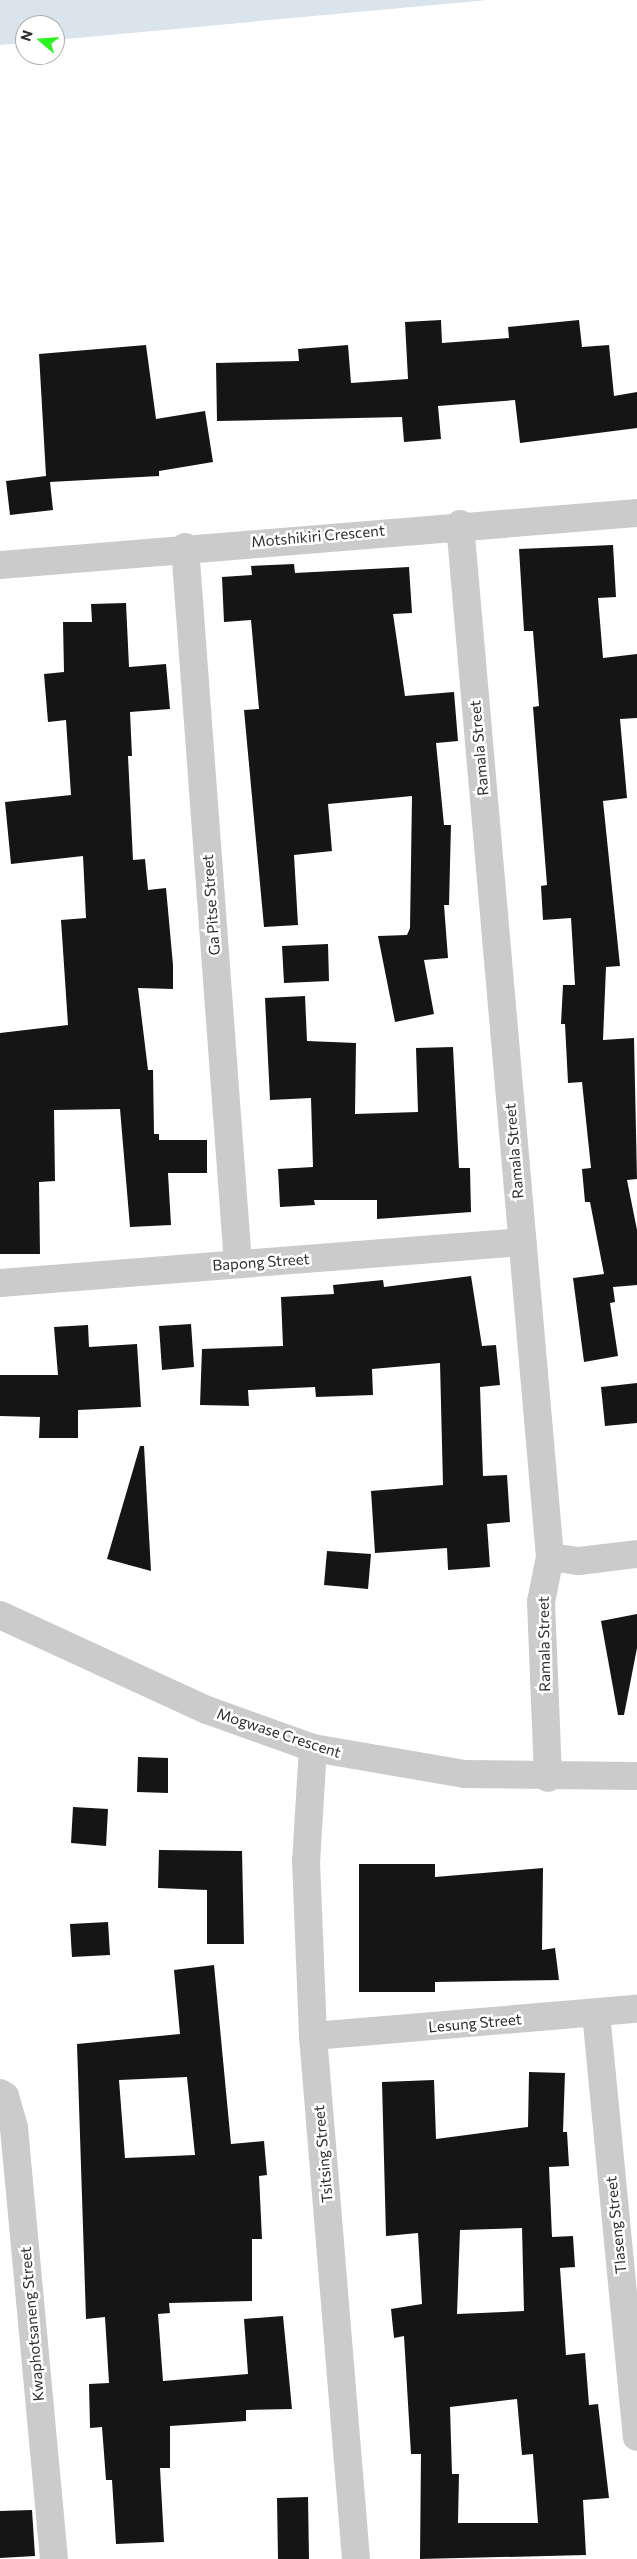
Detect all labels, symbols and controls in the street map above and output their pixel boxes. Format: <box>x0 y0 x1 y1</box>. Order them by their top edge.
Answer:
north arrow <box>15 15 65 65</box>
text: N <box>17 28 36 43</box>
street label: Motshikiri Crescent <box>250 521 386 551</box>
street label: Ramala Street <box>466 700 492 796</box>
street label: Ga Pitse Street <box>198 854 224 956</box>
street label: Ramala Street <box>501 1103 527 1199</box>
street label: Bapong Street <box>212 1250 310 1274</box>
street label: Ramala Street <box>534 1596 554 1692</box>
street label: Mogwase Crescent <box>215 1704 343 1762</box>
street label: Lesung Street <box>428 2010 522 2036</box>
street label: Tsitsing Street <box>310 2104 336 2204</box>
street label: Tlaseng Street <box>602 2175 630 2275</box>
street label: Kwaphotsaneng Street <box>16 2246 48 2402</box>

